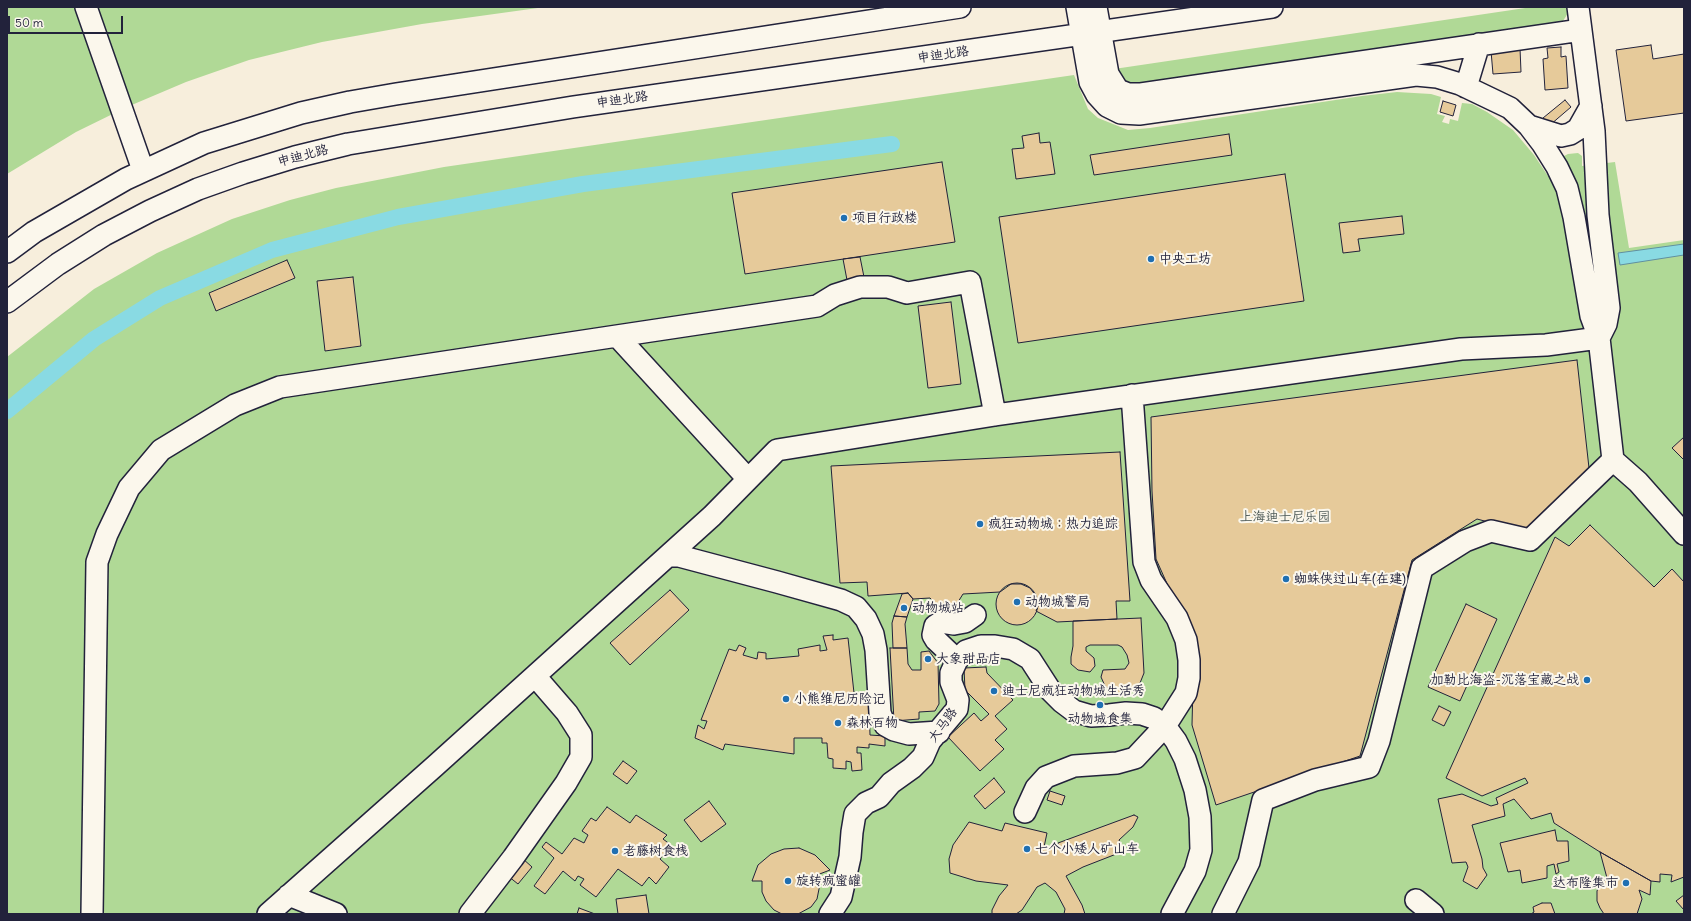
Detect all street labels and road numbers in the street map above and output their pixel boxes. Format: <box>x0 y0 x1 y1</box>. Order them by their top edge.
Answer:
street label: 申迪北路 <box>916 44 970 66</box>
street label: 申迪北路 <box>595 89 649 111</box>
street label: 申迪北路 <box>276 142 330 170</box>
street label: 大马路 <box>925 705 961 745</box>

